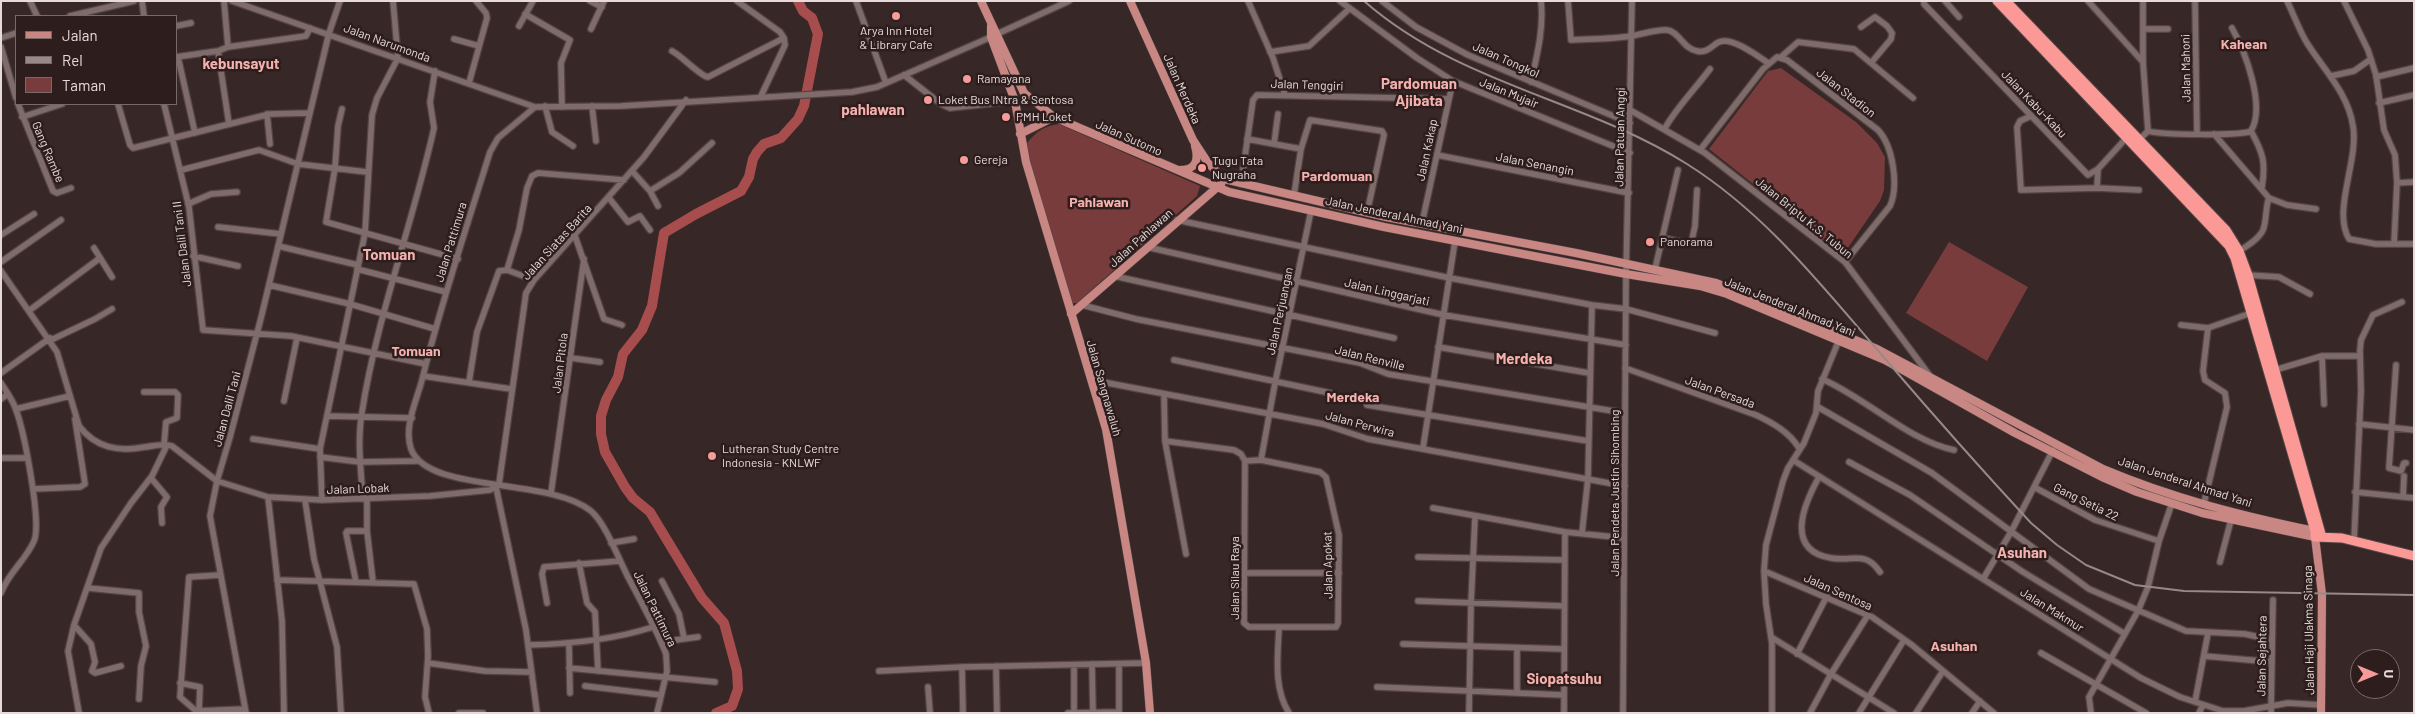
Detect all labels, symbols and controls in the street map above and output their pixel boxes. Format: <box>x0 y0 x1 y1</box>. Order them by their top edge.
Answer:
marker: Arya Inn Hotel & Library Cafe <box>890 10 902 22</box>
legend <box>15 15 178 105</box>
street label: Jalan Narumonda <box>342 21 432 65</box>
place label: Arya Inn Hotel & Library Cafe <box>859 24 933 52</box>
text: Jalan <box>62 26 98 44</box>
street label: Jalan Mahoni <box>2178 34 2194 102</box>
district label: Kahean <box>2221 36 2267 52</box>
street label: Jalan Tongkol <box>1470 39 1542 81</box>
text: Rel <box>62 51 83 69</box>
street label: Jalan Merdeka <box>1160 52 1204 126</box>
district label: kebunsayut <box>202 55 280 73</box>
street label: Jalan Stadion <box>1814 65 1878 121</box>
street label: Jalan Kabu-Kabu <box>1998 67 2070 141</box>
place label: Ramayana <box>977 72 1031 86</box>
marker: Ramayana <box>961 73 973 85</box>
district label: Pardomuan Ajibata <box>1381 75 1457 110</box>
street label: Jalan Mujair <box>1477 75 1541 111</box>
text: Taman <box>62 76 106 94</box>
street label: Jalan Tenggiri <box>1270 77 1344 93</box>
street label: Jalan Patuan Anggi <box>1612 87 1628 187</box>
place label: Loket Bus INtra & Sentosa <box>938 93 1073 107</box>
marker: Loket Bus INtra & Sentosa <box>922 94 934 106</box>
district label: pahlawan <box>841 101 905 119</box>
place label: PMH Loket <box>1016 110 1072 124</box>
marker: PMH Loket <box>1000 111 1012 123</box>
street label: Jalan Sutomo <box>1093 117 1165 159</box>
street label: Jalan Kakap <box>1413 118 1441 182</box>
street label: Gang Rambe <box>29 119 67 185</box>
street label: Jalan Senangin <box>1495 149 1575 179</box>
place label: Gereja <box>974 153 1008 167</box>
marker: Gereja <box>958 154 970 166</box>
place label: Tugu Tata Nugraha <box>1212 154 1263 182</box>
marker: Tugu Tata Nugraha <box>1196 162 1208 174</box>
district label: Pardomuan <box>1302 168 1372 184</box>
street label: Jalan Briptu K.S. Tubun <box>1752 174 1856 262</box>
street label: Jalan Jenderal Ahmad Yani <box>1324 193 1464 237</box>
district label: Pahlawan <box>1069 194 1129 210</box>
street label: Jalan Dalil Tani II <box>170 200 194 288</box>
street label: Jalan Pattimura <box>432 200 470 284</box>
street label: Jalan Siatas Barita <box>519 201 595 283</box>
street label: Jalan Pahlawan <box>1106 206 1176 270</box>
place label: Panorama <box>1660 235 1713 249</box>
marker: Panorama <box>1644 236 1656 248</box>
district label: Tomuan <box>363 246 415 264</box>
street label: Jalan Perjuangan <box>1264 266 1296 356</box>
street label: Jalan Jenderal Ahmad Yani <box>1722 274 1858 340</box>
street label: Jalan Linggarjati <box>1343 275 1431 309</box>
street label: Jalan Pitola <box>549 332 571 394</box>
street label: Jalan Sangnawaluh <box>1083 338 1125 438</box>
street label: Jalan Renville <box>1334 342 1406 374</box>
district label: Tomuan <box>391 343 441 359</box>
district label: Merdeka <box>1496 350 1552 368</box>
street label: Jalan Dalil Tani <box>210 370 244 448</box>
street label: Jalan Persada <box>1683 373 1757 411</box>
district label: Merdeka <box>1327 389 1379 405</box>
street label: Jalan Perwira <box>1324 408 1396 440</box>
street label: Jalan Pendeta Justin Sihombing <box>1608 409 1622 577</box>
place label: Lutheran Study Centre Indonesia - KNLWF <box>722 442 839 470</box>
marker: Lutheran Study Centre Indonesia - KNLWF <box>706 450 718 462</box>
street label: Jalan Jenderal Ahmad Yani <box>2116 454 2254 510</box>
street label: Gang Setia 22 <box>2051 480 2121 524</box>
street label: Jalan Lobak <box>326 481 390 497</box>
street label: Jalan Apokat <box>1320 531 1336 599</box>
street label: Jalan Silau Raya <box>1228 536 1242 620</box>
district label: Asuhan <box>1997 544 2047 562</box>
street label: Jalan Haji Ulakma Sinaga <box>2301 565 2317 695</box>
street label: Jalan Pattimura <box>630 569 680 649</box>
street label: Jalan Sentosa <box>1802 571 1874 613</box>
street label: Jalan Makmur <box>2018 585 2086 635</box>
street label: Jalan Sejahtera <box>2254 615 2270 697</box>
district label: Asuhan <box>1931 638 1977 654</box>
north arrow <box>2350 649 2400 699</box>
district label: Siopatsuhu <box>1526 670 1602 688</box>
text: U <box>2381 670 2398 678</box>

